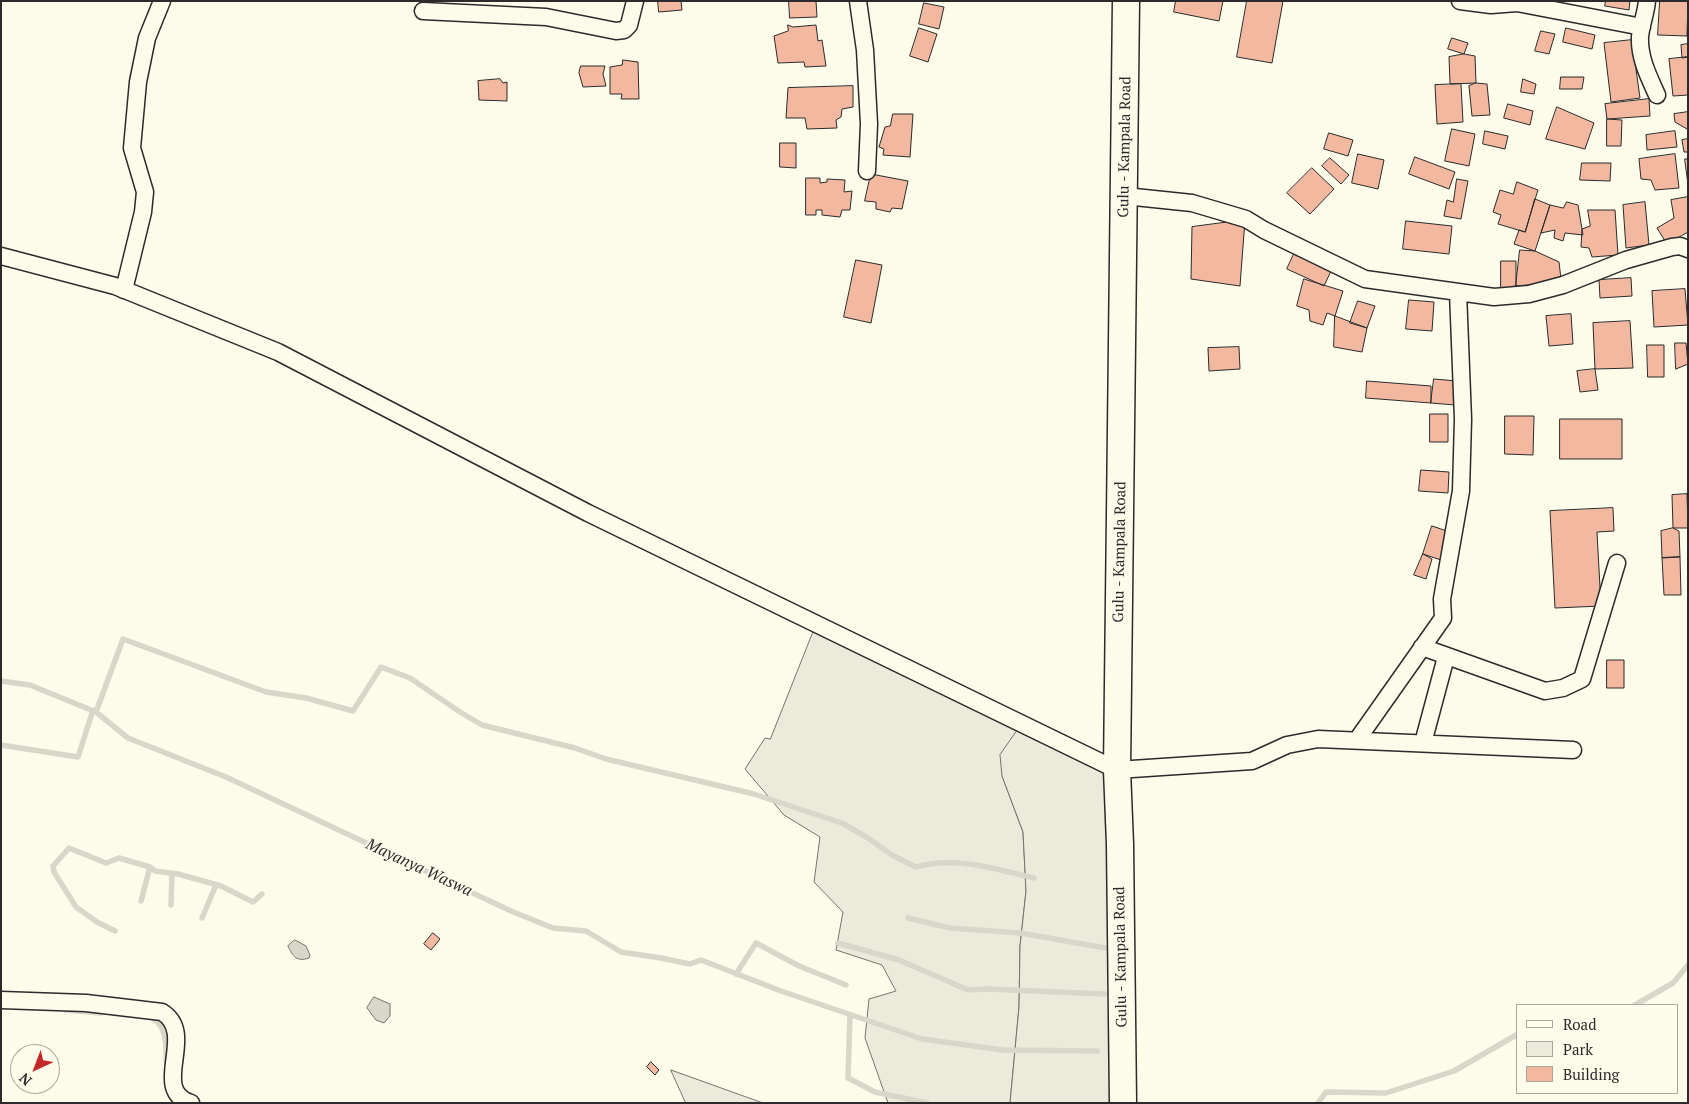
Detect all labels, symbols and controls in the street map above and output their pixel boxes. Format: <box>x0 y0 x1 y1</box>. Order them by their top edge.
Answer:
street label: Gulu - Kampala Road <box>1115 76 1135 218</box>
street label: Gulu - Kampala Road <box>1110 481 1130 623</box>
water label: Mayanya Waswa <box>363 835 475 901</box>
street label: Gulu - Kampala Road <box>1111 886 1131 1028</box>
legend <box>1516 1004 1679 1094</box>
text: Road <box>1563 1014 1596 1034</box>
text: Park <box>1563 1039 1593 1059</box>
north arrow <box>10 1044 60 1094</box>
text: Building <box>1563 1064 1620 1084</box>
text: N <box>15 1069 35 1090</box>

